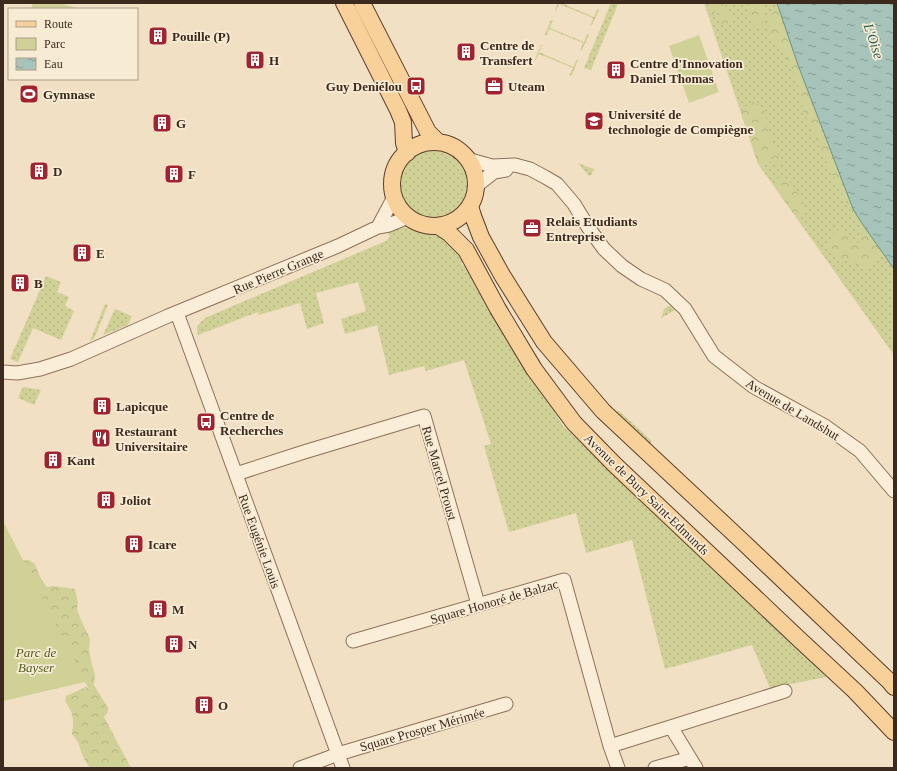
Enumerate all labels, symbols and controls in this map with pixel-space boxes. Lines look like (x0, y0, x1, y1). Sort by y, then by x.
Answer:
legend (8, 8, 138, 80)
text: Route (44, 17, 73, 31)
water label: L'Oise (860, 21, 886, 61)
building icon: Pouille (P) (147, 25, 169, 47)
place label: Pouille (P) (172, 29, 230, 44)
text: Parc (44, 37, 65, 51)
place label: Centre de Transfert (480, 38, 535, 68)
building icon: Centre de Transfert (455, 41, 477, 63)
building icon: H (244, 49, 266, 71)
place label: H (269, 53, 279, 68)
place label: Centre d'Innovation Daniel Thomas (630, 56, 744, 86)
text: Eau (44, 57, 63, 71)
building icon: Centre d'Innovation Daniel Thomas (605, 59, 627, 81)
bus stop icon: Guy Deniélou (405, 75, 427, 97)
office icon: Uteam (483, 75, 505, 97)
place label: Guy Deniélou (326, 79, 402, 94)
place label: Uteam (508, 79, 545, 94)
sports icon: Gymnase (18, 83, 40, 105)
place label: Gymnase (43, 87, 95, 102)
place label: Université de technologie de Compiègne (608, 107, 753, 137)
school or university icon: Université de technologie de Compiègne (583, 110, 605, 132)
building icon: G (151, 112, 173, 134)
place label: G (176, 116, 186, 131)
building icon: D (28, 160, 50, 182)
building icon: F (163, 163, 185, 185)
place label: D (53, 164, 62, 179)
place label: F (188, 167, 196, 182)
place label: Relais Etudiants Entreprise (546, 214, 637, 244)
office icon: Relais Etudiants Entreprise (521, 217, 543, 239)
building icon: E (71, 242, 93, 264)
place label: E (96, 246, 105, 261)
street label: Rue Pierre Grange (231, 246, 326, 297)
building icon: B (9, 272, 31, 294)
place label: B (34, 276, 43, 291)
street label: Avenue de Landshut (743, 376, 843, 444)
building icon: Lapicque (91, 395, 113, 417)
place label: Lapicque (116, 399, 168, 414)
place label: Centre de Recherches (220, 408, 283, 438)
bus stop icon: Centre de Recherches (195, 411, 217, 433)
place label: Restaurant Universitaire (115, 424, 188, 454)
street label: Rue Marcel Proust (419, 424, 460, 522)
restaurant icon: Restaurant Universitaire (90, 427, 112, 449)
street label: Avenue de Bury Saint-Edmunds (581, 431, 712, 558)
building icon: Kant (42, 449, 64, 471)
place label: Kant (67, 453, 96, 468)
building icon: Joliot (95, 489, 117, 511)
street label: Rue Eugénie Louis (235, 492, 284, 591)
place label: Joliot (120, 493, 152, 508)
building icon: Icare (123, 533, 145, 555)
place label: Icare (148, 537, 177, 552)
street label: Square Honoré de Balzac (428, 576, 560, 627)
building icon: M (147, 598, 169, 620)
place label: M (172, 602, 184, 617)
building icon: N (163, 633, 185, 655)
place label: N (188, 637, 198, 652)
park label: Parc de Bayser (15, 645, 56, 675)
building icon: O (193, 694, 215, 716)
place label: O (218, 698, 228, 713)
street label: Square Prosper Mérimée (358, 704, 487, 755)

